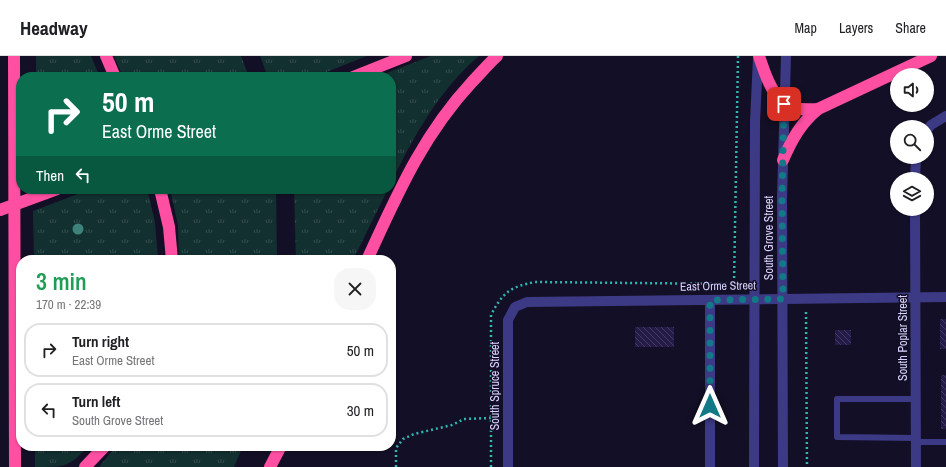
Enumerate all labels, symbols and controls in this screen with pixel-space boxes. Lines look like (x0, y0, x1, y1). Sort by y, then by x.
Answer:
text: Headway (20, 15, 88, 41)
text: Map (795, 19, 817, 37)
text: Layers (839, 19, 873, 37)
text: Share (895, 19, 926, 37)
map controls (890, 68, 934, 216)
button: sound (890, 68, 934, 112)
text: 50 m (102, 83, 154, 121)
pin (767, 87, 801, 121)
icon: right (36, 88, 88, 140)
icon: arrive (773, 93, 795, 115)
text: East Orme Street (102, 119, 216, 144)
button: search (890, 120, 934, 164)
icon: left (72, 164, 94, 186)
text: Then (36, 165, 64, 186)
button: layers (890, 172, 934, 216)
street label: South Grove Street (761, 196, 777, 280)
text: 3 min (36, 265, 87, 297)
button: close (334, 268, 376, 310)
street label: East Orme Street (680, 277, 756, 295)
street label: South Poplar Street (895, 295, 911, 381)
text: 170 m · 22:39 (36, 296, 101, 313)
text: Turn right (72, 331, 129, 352)
icon: right (38, 339, 60, 361)
text: 50 m (347, 340, 374, 361)
street label: South Spruce Street (487, 341, 503, 430)
text: East Orme Street (72, 352, 154, 369)
position arrow (689, 385, 731, 427)
text: Turn left (72, 391, 120, 412)
icon: left (38, 399, 60, 421)
text: 30 m (347, 400, 374, 421)
text: South Grove Street (72, 412, 163, 429)

